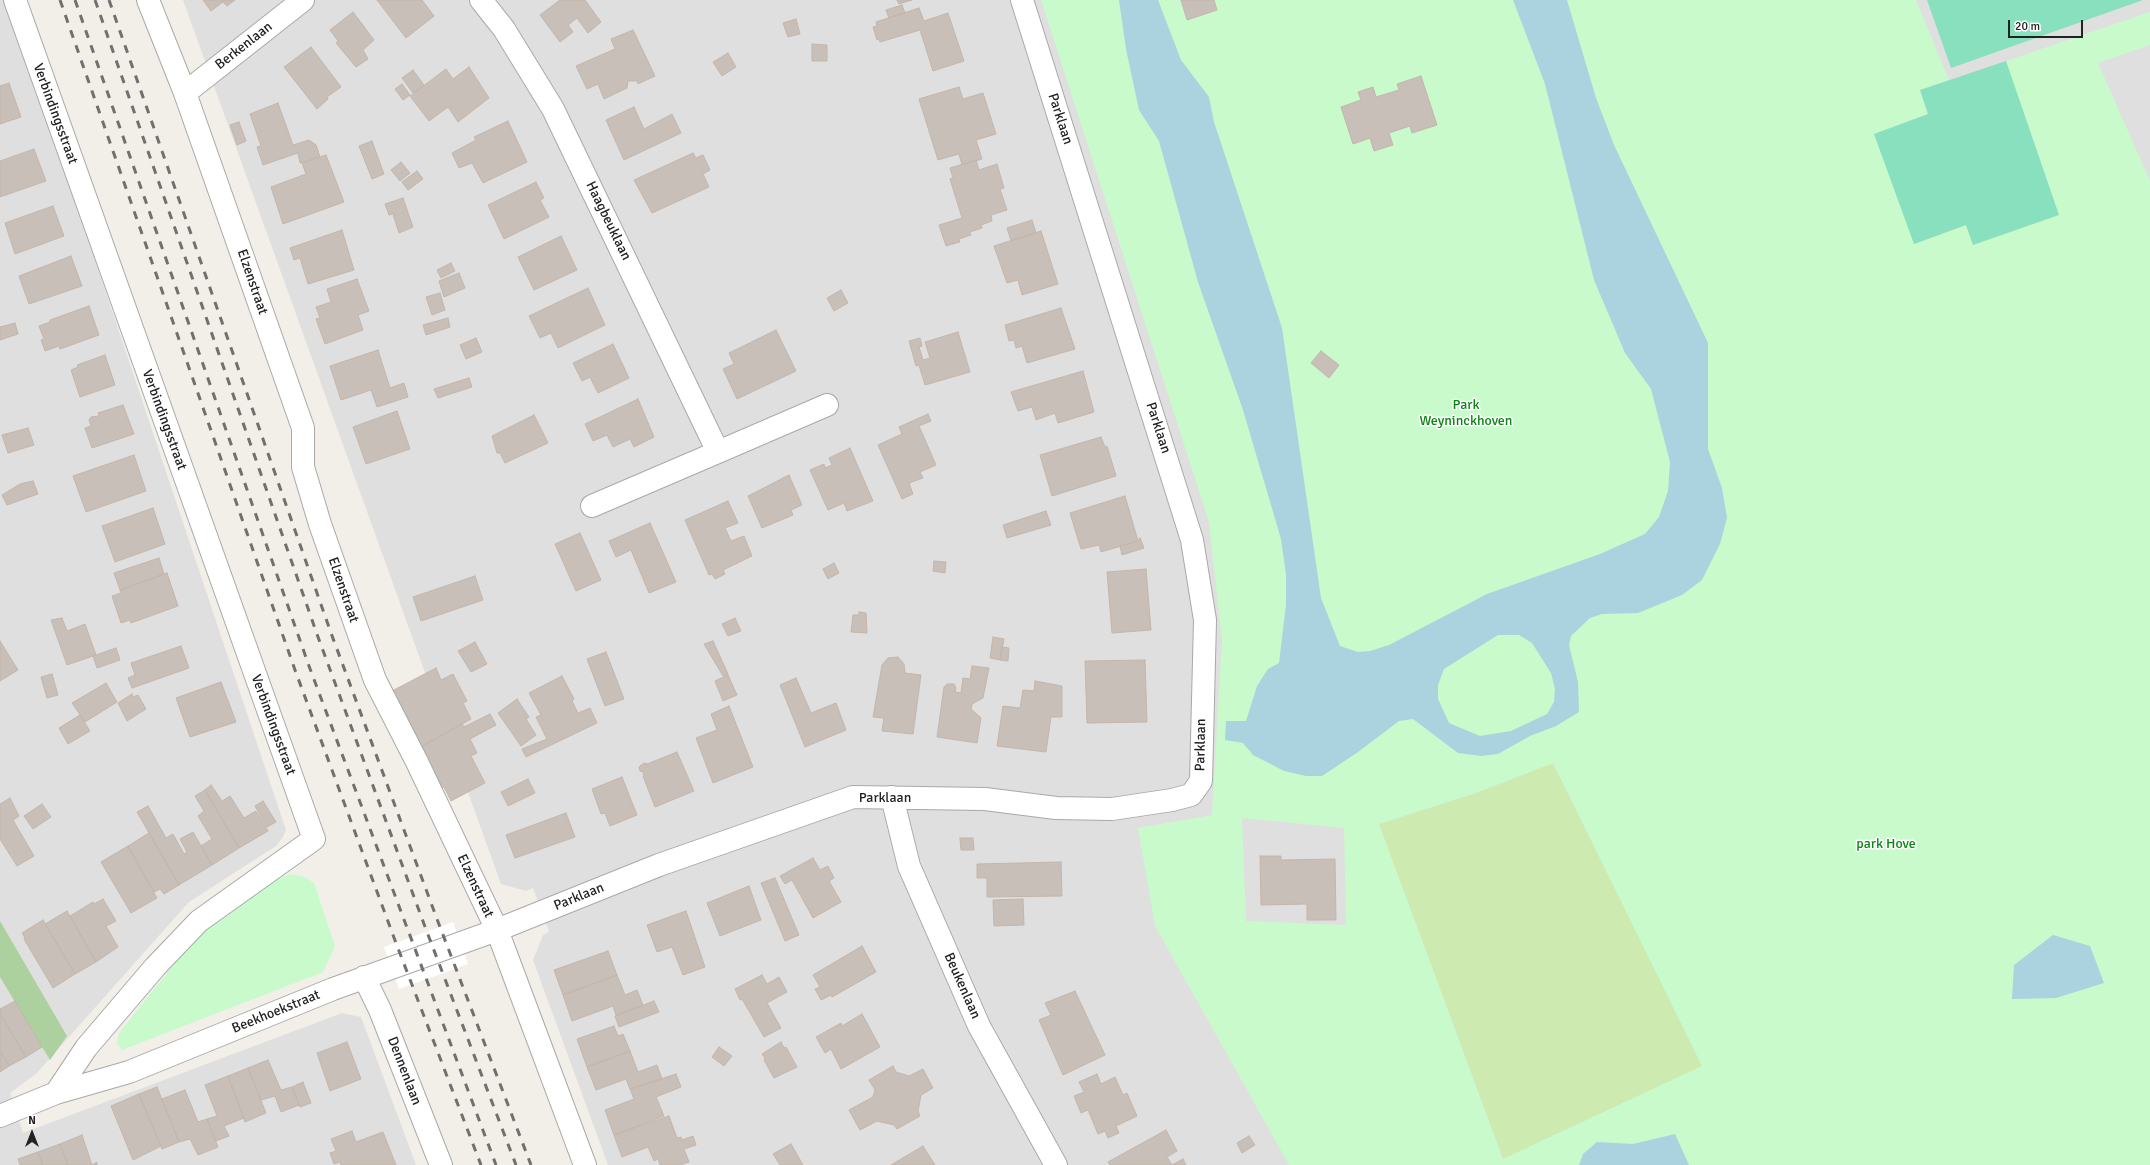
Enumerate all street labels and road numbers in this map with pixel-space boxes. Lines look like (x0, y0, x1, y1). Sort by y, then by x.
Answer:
street label: Berkenlaan (212, 18, 276, 74)
street label: Verbindingsstraat (29, 61, 81, 167)
street label: Parklaan (1044, 91, 1076, 147)
street label: Haagbeuklaan (582, 179, 634, 263)
street label: Elzenstraat (233, 247, 271, 317)
street label: Verbindingsstraat (138, 367, 190, 473)
street label: Parklaan (1142, 400, 1174, 456)
street label: Elzenstraat (324, 555, 362, 625)
street label: Verbindingsstraat (247, 672, 299, 778)
street label: Parklaan (1192, 719, 1210, 771)
street label: Parklaan (859, 790, 911, 806)
street label: Elzenstraat (453, 852, 497, 920)
street label: Parklaan (551, 879, 607, 915)
street label: Beukenlaan (940, 950, 984, 1022)
street label: Beekhoekstraat (230, 987, 322, 1037)
street label: Dennenlaan (383, 1034, 425, 1108)

